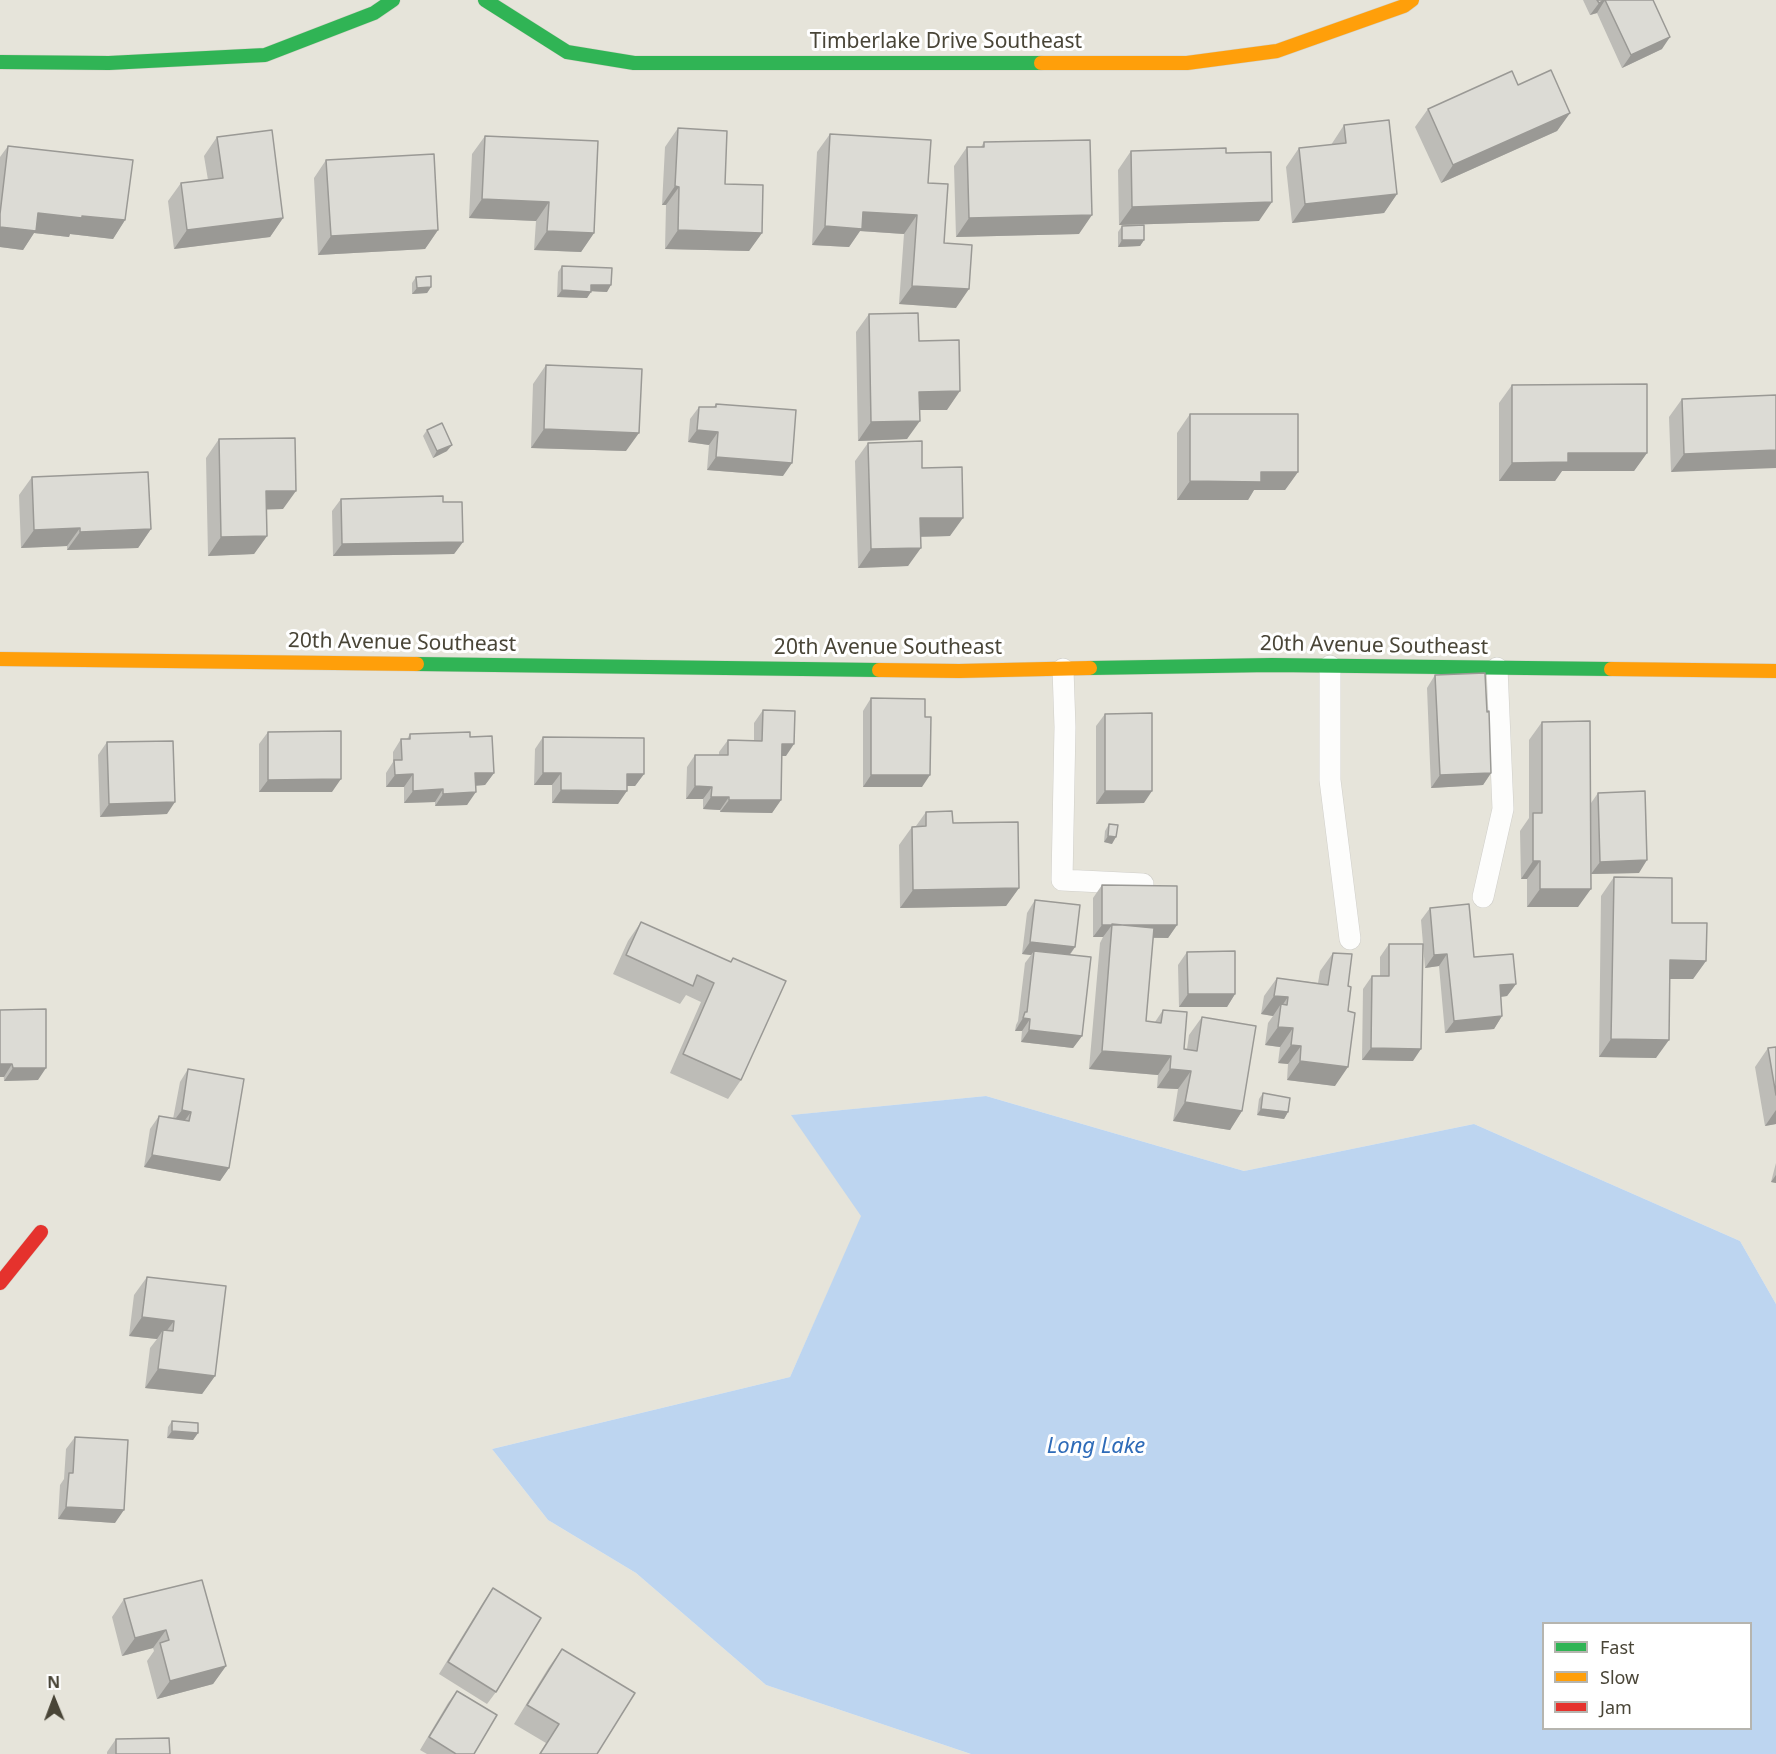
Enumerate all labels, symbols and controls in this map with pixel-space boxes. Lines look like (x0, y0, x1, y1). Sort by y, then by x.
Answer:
street label: Timberlake Drive Southeast (810, 29, 1082, 55)
street label: 20th Avenue Southeast (288, 628, 516, 658)
street label: 20th Avenue Southeast (1260, 631, 1488, 661)
street label: 20th Avenue Southeast (774, 635, 1002, 661)
water label: Long Lake (1047, 1434, 1145, 1460)
legend (1542, 1622, 1752, 1730)
text: Fast (1600, 1635, 1635, 1659)
text: Slow (1600, 1665, 1639, 1689)
north arrow (24, 1670, 84, 1730)
text: N (47, 1671, 60, 1693)
text: Jam (1600, 1695, 1632, 1719)

